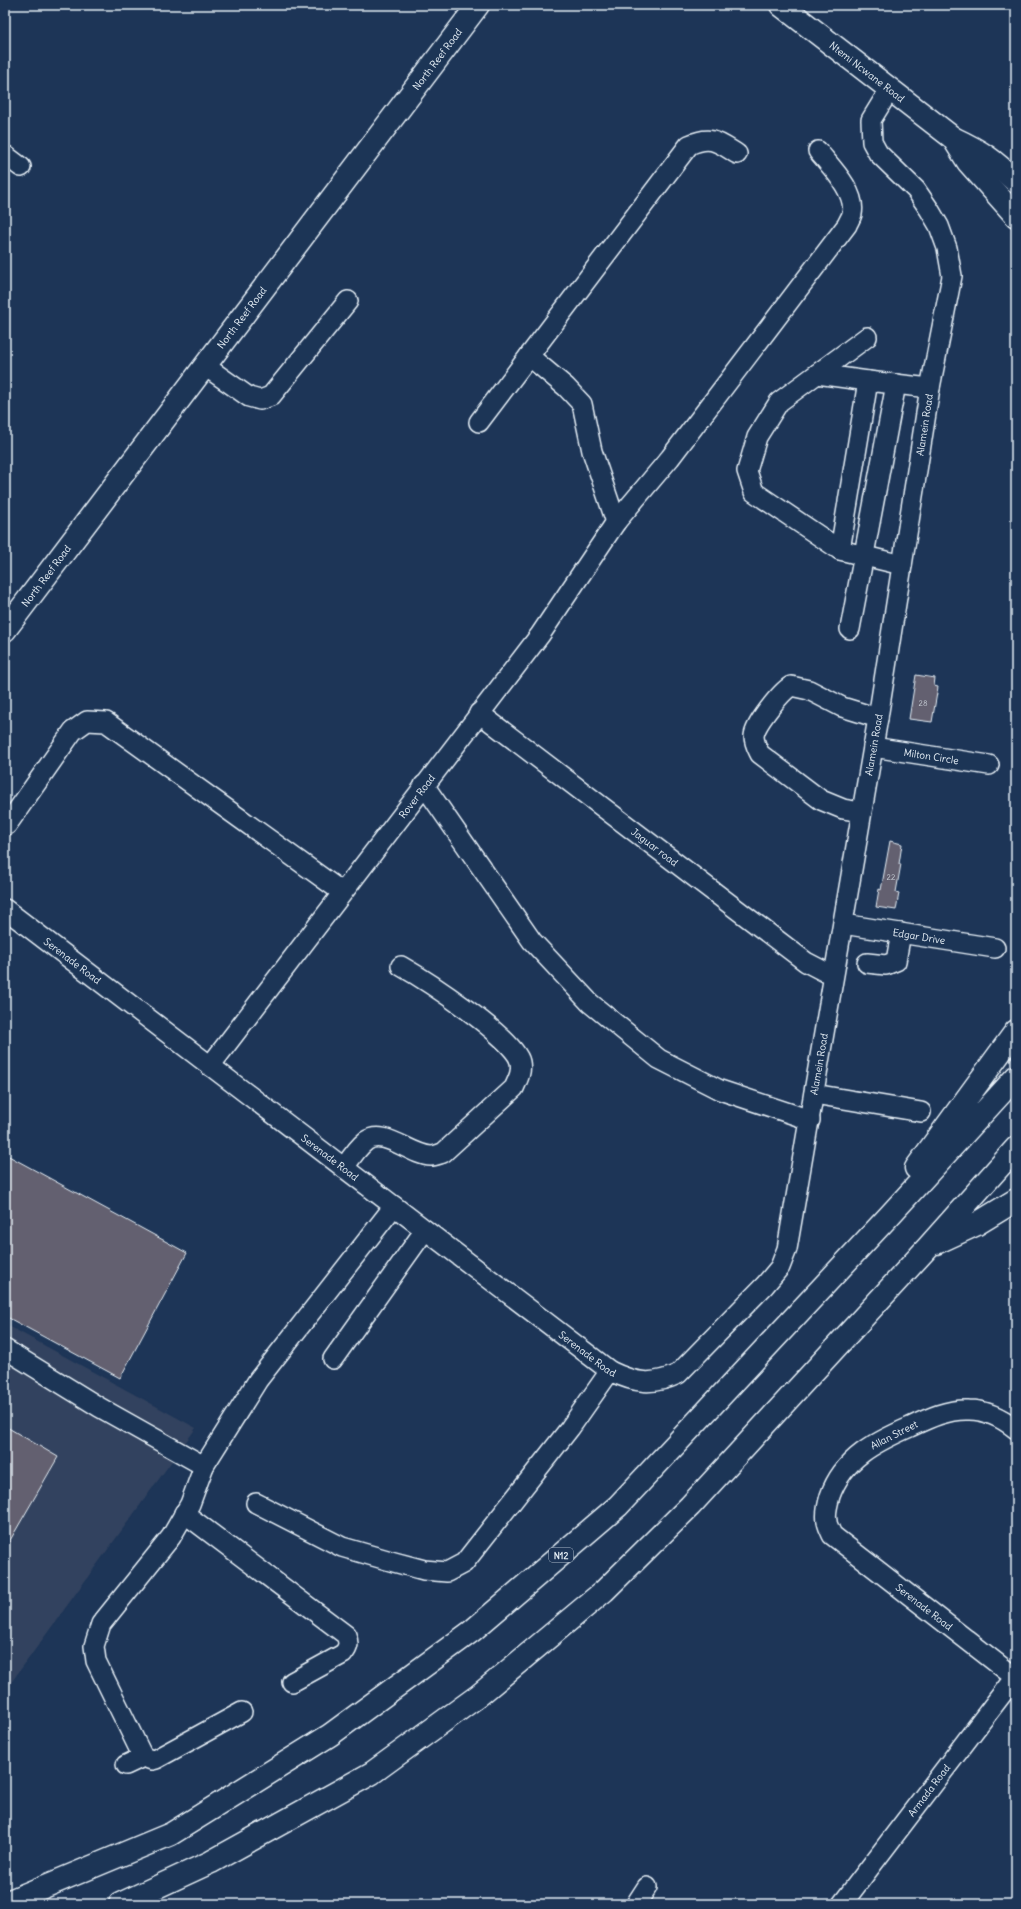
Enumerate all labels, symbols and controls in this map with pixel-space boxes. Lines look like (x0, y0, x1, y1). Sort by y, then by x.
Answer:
street label: North Reef Road (410, 25, 465, 93)
street label: Ntemi Ncwane Road (827, 39, 907, 105)
street label: North Reef Road (214, 284, 269, 351)
street label: Alamein Road (913, 393, 936, 457)
street label: North Reef Road (18, 542, 74, 609)
house number: 28 (919, 698, 928, 708)
street label: Alamein Road (862, 713, 885, 777)
street label: Milton Circle (903, 745, 960, 767)
street label: Rover Road (396, 771, 438, 821)
street label: Jaguar road (629, 825, 681, 869)
house number: 22 (887, 872, 896, 882)
street label: Edgar Drive (892, 925, 946, 947)
street label: Serenade Road (41, 935, 104, 987)
street label: Alamein Road (807, 1032, 830, 1096)
street label: Serenade Road (299, 1131, 361, 1183)
street label: Serenade Road (556, 1328, 618, 1380)
street label: Allan Street (868, 1417, 920, 1452)
road number: N12 (549, 1548, 573, 1562)
street label: Serenade Road (893, 1580, 955, 1633)
street label: Armada Road (905, 1761, 953, 1819)

